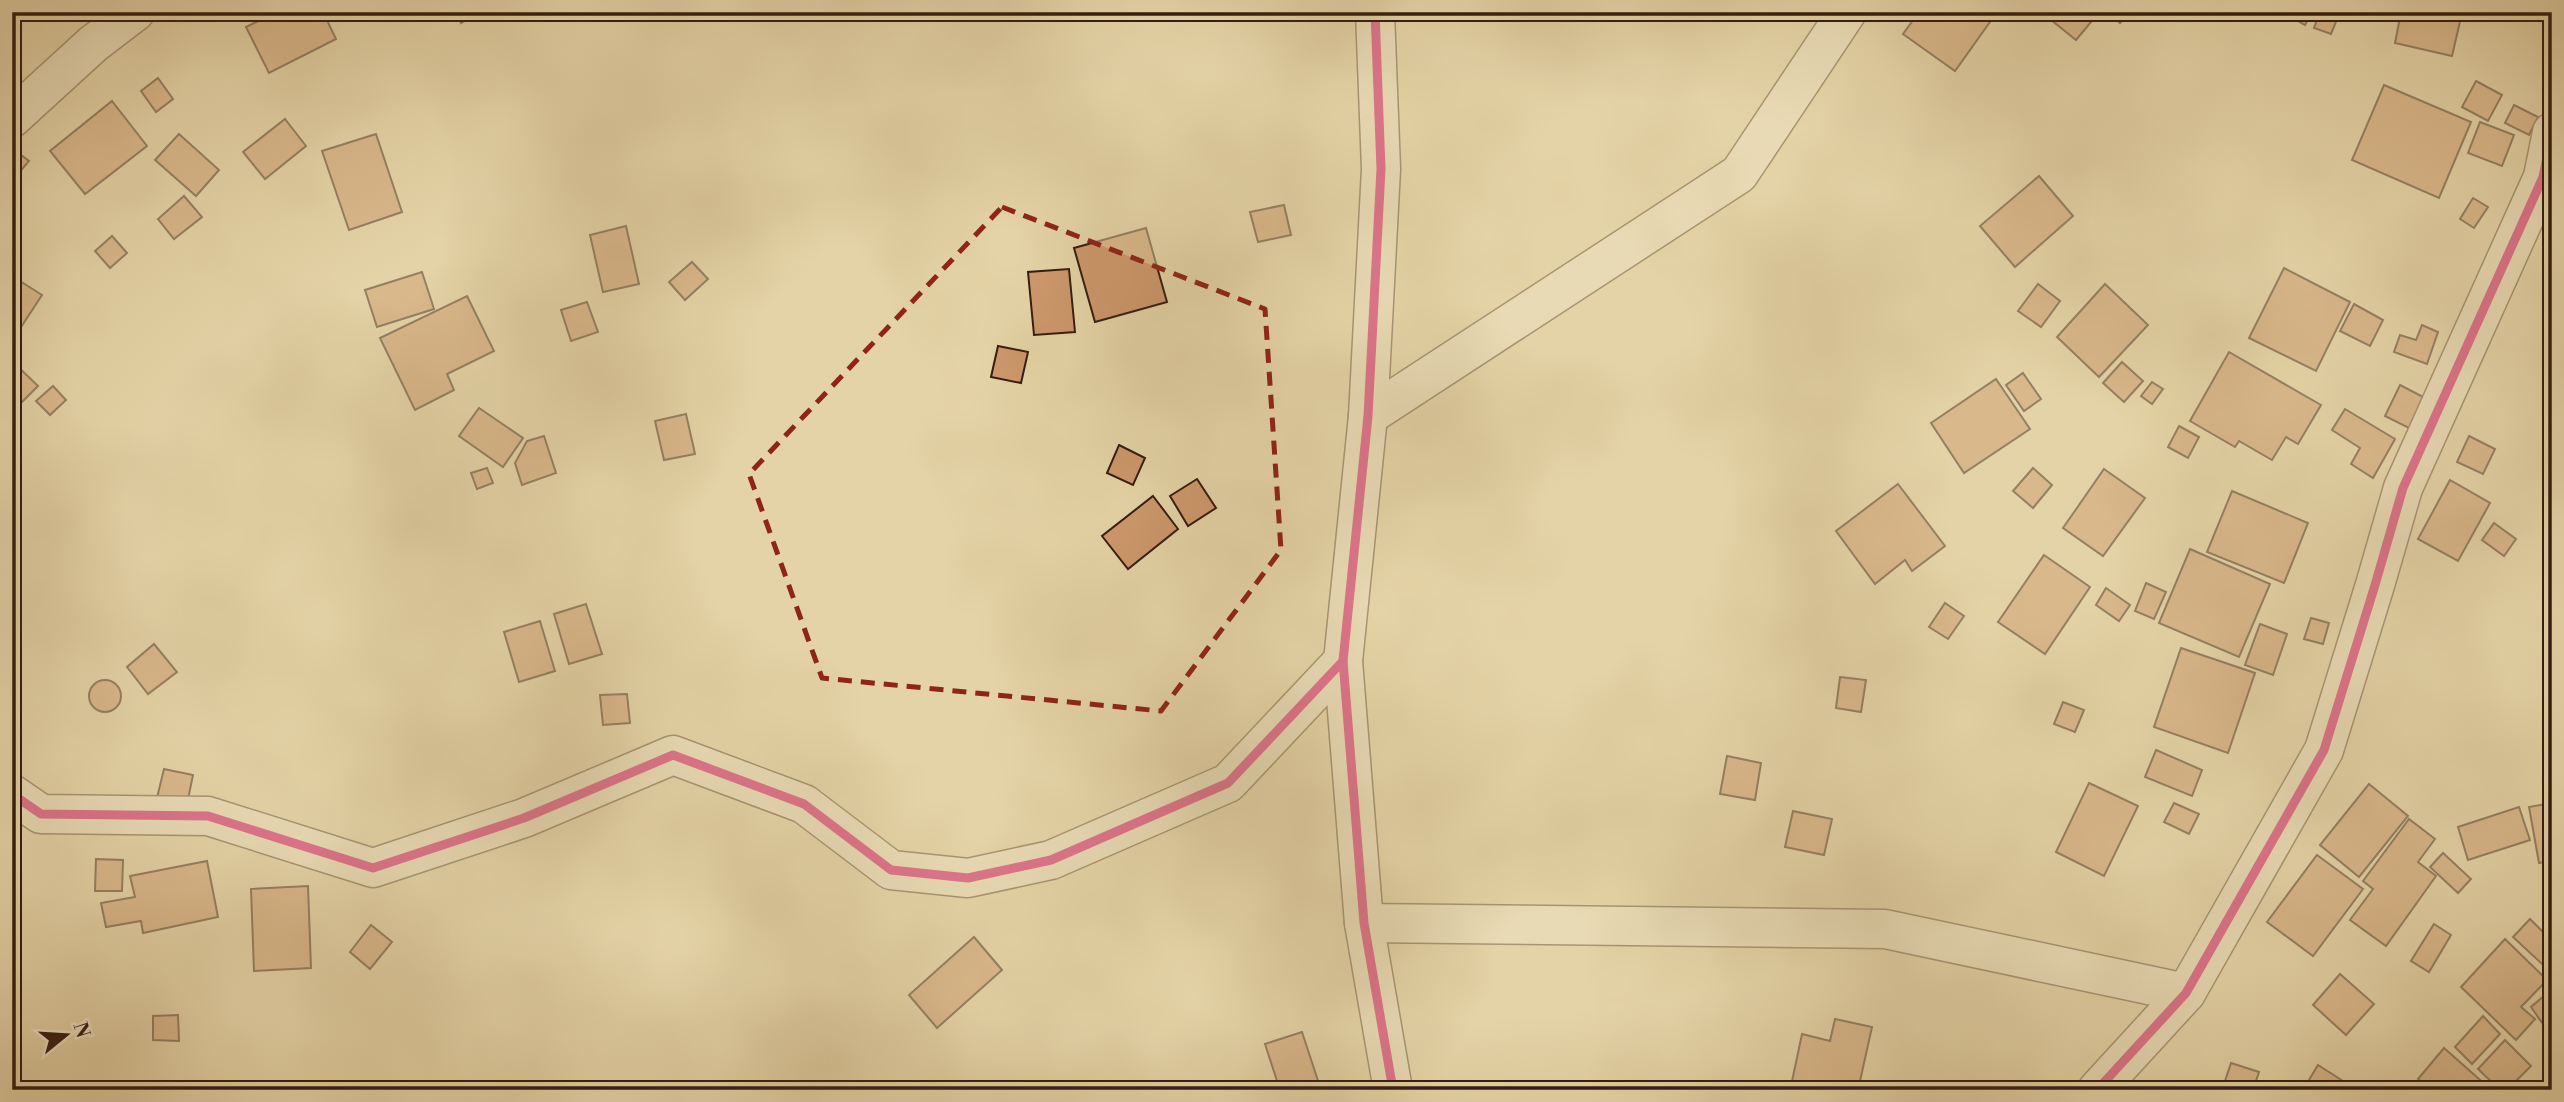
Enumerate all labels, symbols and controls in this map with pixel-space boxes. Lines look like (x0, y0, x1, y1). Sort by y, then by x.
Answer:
north arrow (32, 1000, 102, 1070)
text: N (67, 1019, 95, 1041)

